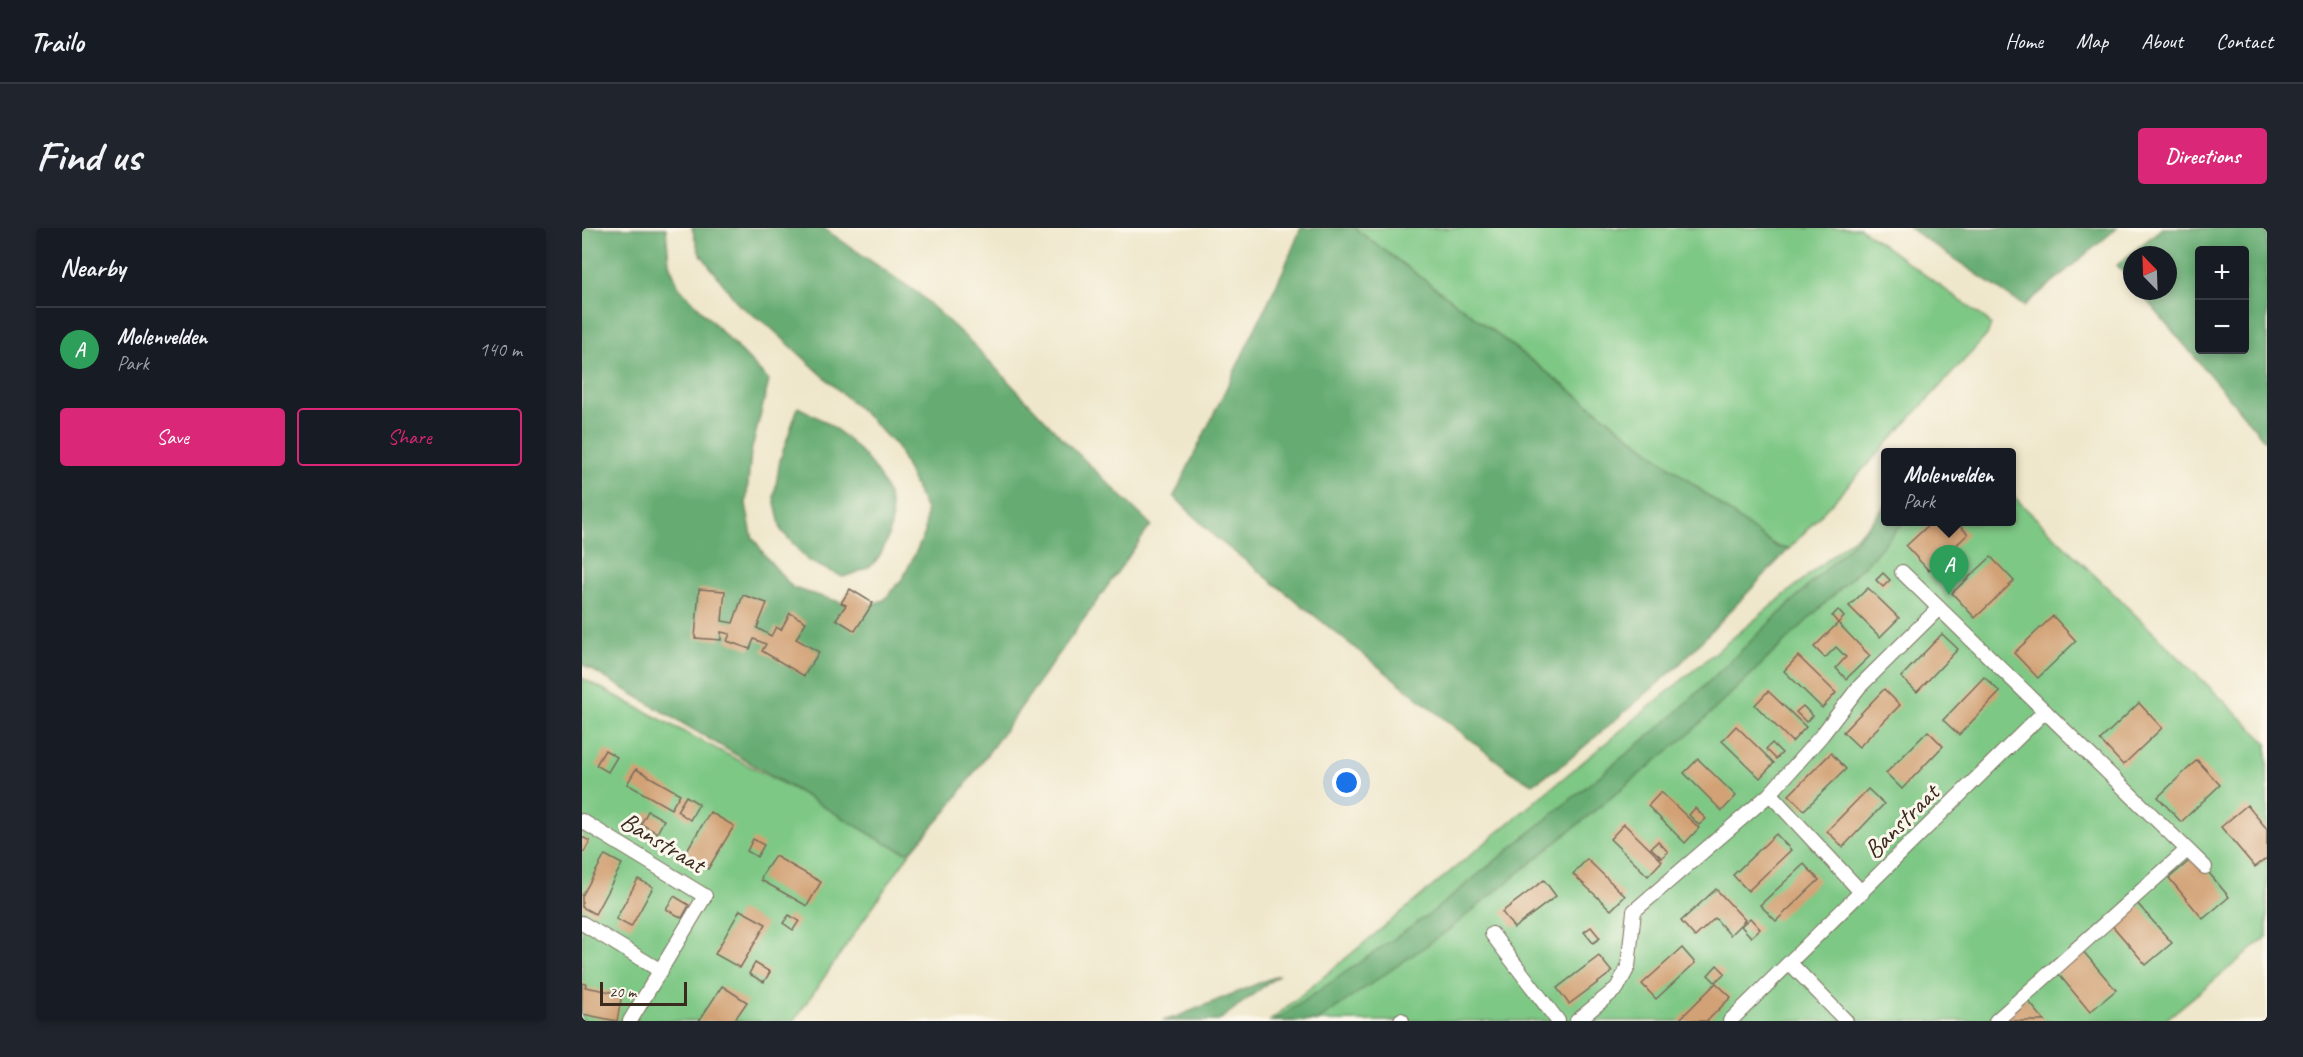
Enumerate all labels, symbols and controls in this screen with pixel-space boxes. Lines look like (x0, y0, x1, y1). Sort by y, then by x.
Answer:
text: Trailo (30, 24, 84, 59)
text: Home (2005, 28, 2043, 54)
text: Map (2076, 28, 2108, 54)
text: About (2141, 28, 2183, 54)
text: Contact (2216, 28, 2273, 54)
button: Directions (2138, 128, 2267, 184)
text: Find us (36, 130, 141, 183)
north arrow (2123, 246, 2177, 300)
map controls (2195, 246, 2249, 354)
button: + (2195, 246, 2249, 300)
text: Nearby (60, 251, 125, 284)
button: − (2195, 300, 2249, 354)
text: Molenvelden (117, 323, 207, 351)
text: A (74, 337, 85, 362)
text: 140 m (479, 337, 522, 362)
text: Park (117, 351, 149, 376)
button: Save (60, 408, 285, 466)
button: Share (297, 408, 522, 466)
popup (1881, 448, 2016, 526)
text: Molenvelden (1903, 461, 1994, 489)
text: Park (1903, 489, 1935, 514)
pin: A (1930, 546, 1968, 595)
your location (1332, 768, 1361, 797)
street label: Banstraat (1857, 775, 1948, 866)
street label: Banstraat (614, 804, 713, 882)
scale bar (600, 979, 687, 1006)
text: 20 m (609, 982, 636, 1002)

